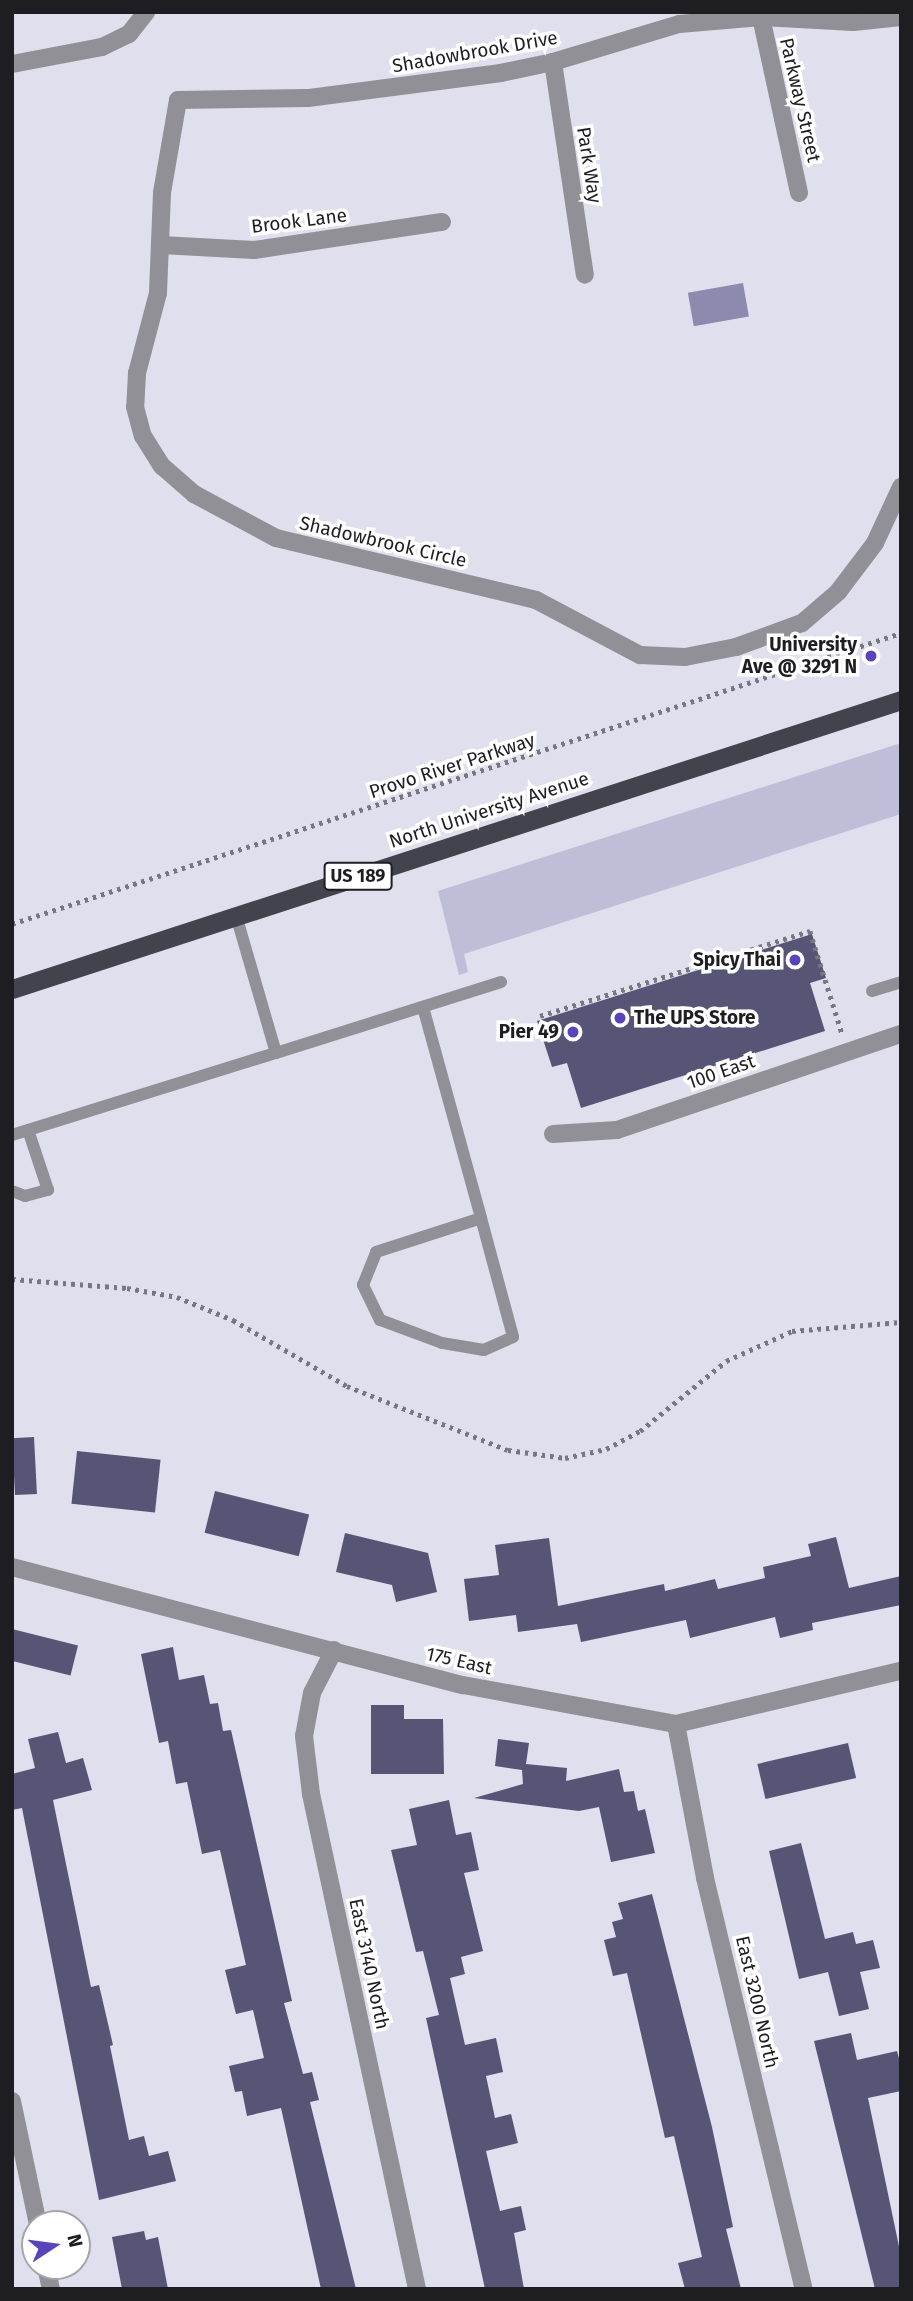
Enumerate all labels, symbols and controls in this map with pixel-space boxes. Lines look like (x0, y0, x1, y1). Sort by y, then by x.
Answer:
street label: Shadowbrook Drive (391, 26, 559, 78)
street label: Parkway Street (775, 36, 825, 164)
street label: Park Way (572, 125, 606, 205)
street label: Brook Lane (250, 204, 348, 238)
street label: Shadowbrook Circle (297, 512, 469, 572)
place label: University Ave @ 3291 N (742, 634, 857, 678)
marker: University Ave @ 3291 N (863, 648, 879, 664)
street label: Provo River Parkway (366, 728, 538, 804)
street label: North University Avenue (386, 767, 592, 853)
road number: US 189 (323, 862, 393, 890)
place label: Spicy Thai (693, 949, 781, 971)
marker: Spicy Thai (787, 952, 803, 968)
place label: The UPS Store (634, 1007, 756, 1029)
marker: The UPS Store (612, 1010, 628, 1026)
place label: Pier 49 (499, 1021, 559, 1043)
marker: Pier 49 (565, 1024, 581, 1040)
street label: 100 East (684, 1050, 758, 1094)
street label: 175 East (424, 1642, 494, 1680)
street label: East 3140 North (344, 1896, 394, 2032)
street label: East 3200 North (731, 1934, 783, 2070)
north arrow (21, 2210, 91, 2280)
text: N (62, 2232, 88, 2249)

